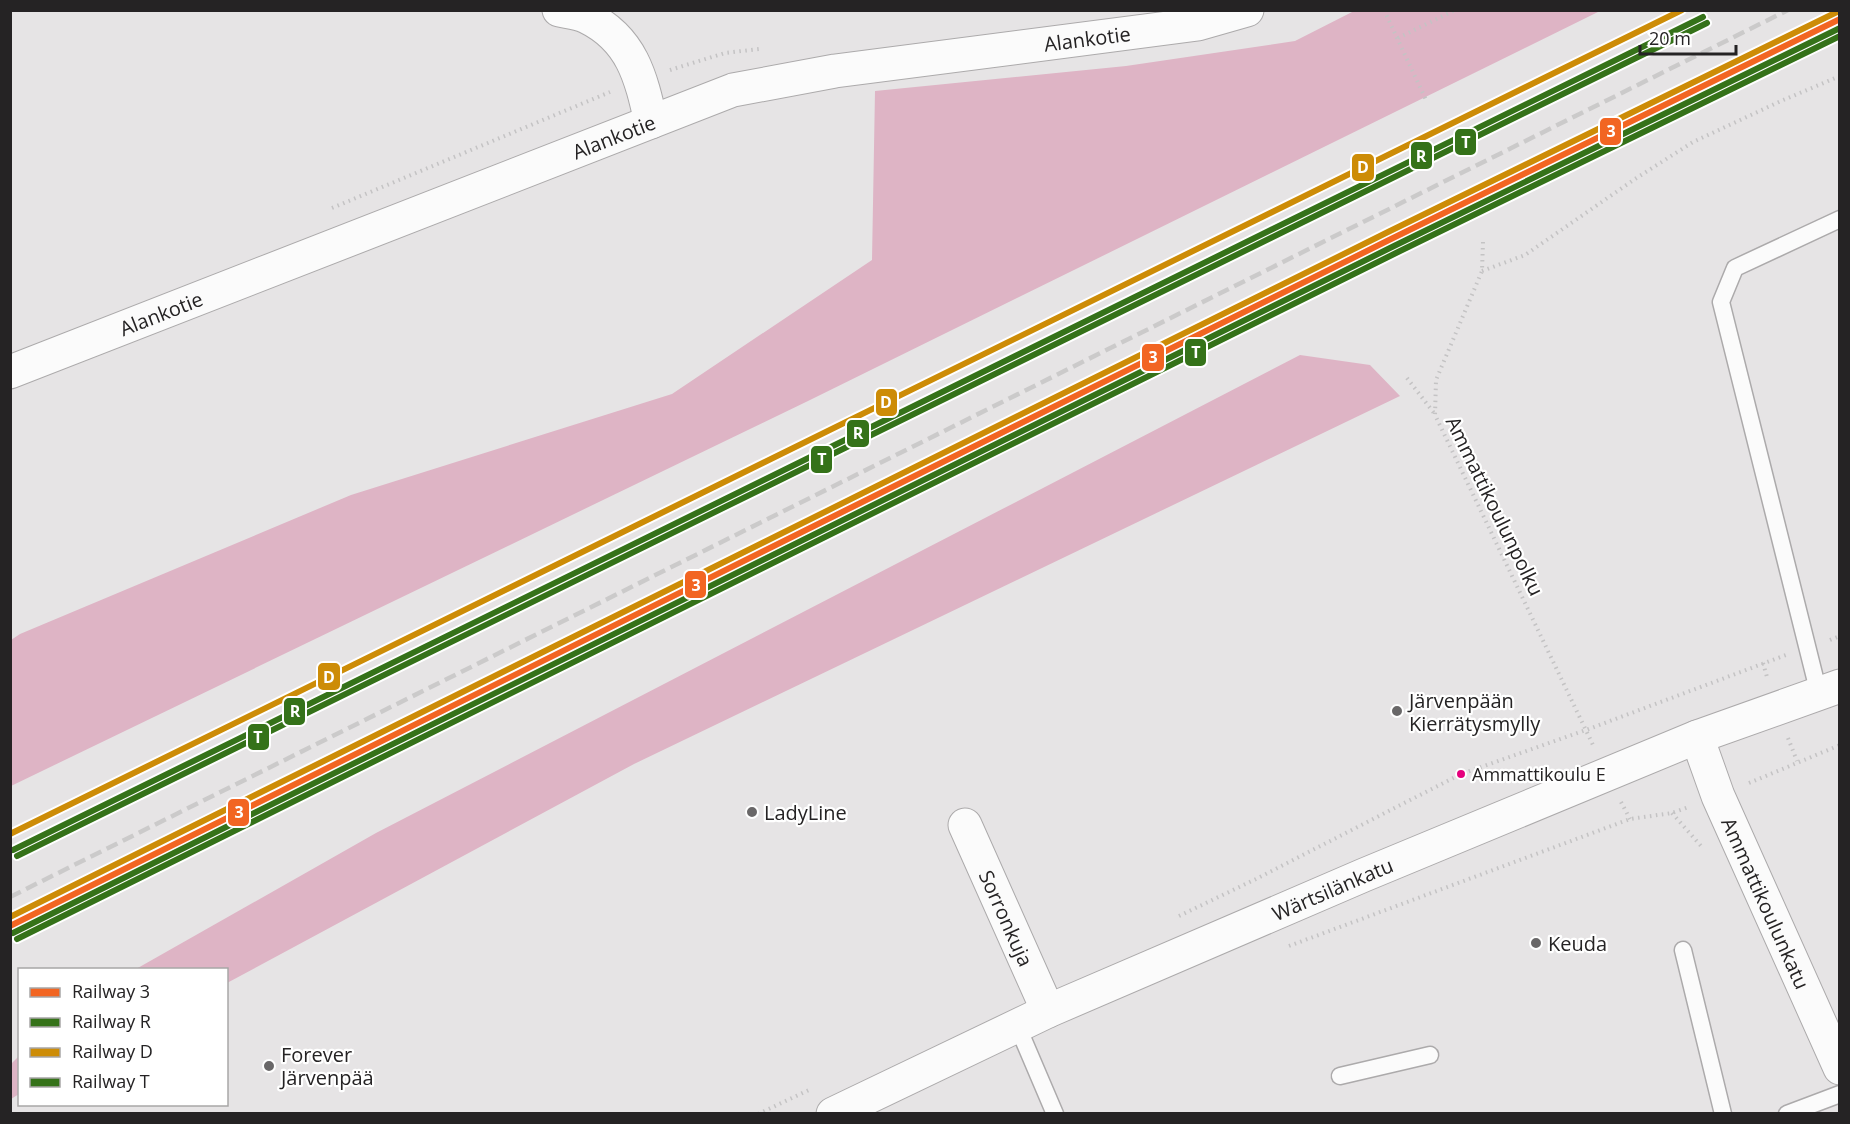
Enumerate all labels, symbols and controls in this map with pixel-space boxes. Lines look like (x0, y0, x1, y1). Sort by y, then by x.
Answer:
scale bar (1640, 18, 1736, 56)
street label: Alankotie (1042, 19, 1132, 57)
text: 20 m (1649, 26, 1691, 50)
street label: Alankotie (568, 108, 659, 165)
line badge: 3 (1599, 117, 1622, 146)
text: 3 (1606, 120, 1616, 142)
line badge: T (1454, 128, 1477, 156)
text: T (1461, 131, 1471, 153)
line badge: R (1410, 141, 1433, 170)
text: R (1416, 145, 1427, 167)
line badge: D (1351, 153, 1375, 182)
text: D (1357, 156, 1369, 178)
street label: Alankotie (115, 285, 206, 342)
line badge: T (1184, 338, 1207, 367)
text: T (1191, 341, 1201, 363)
line badge: 3 (1141, 343, 1165, 372)
text: 3 (1148, 346, 1158, 368)
line badge: D (875, 388, 898, 417)
text: D (880, 391, 892, 413)
street label: Ammattikoulunpolku (1440, 412, 1550, 600)
line badge: R (846, 419, 870, 448)
text: R (853, 422, 864, 444)
line badge: T (810, 445, 833, 474)
text: T (817, 448, 827, 470)
line badge: 3 (684, 570, 707, 599)
text: 3 (691, 574, 701, 596)
line badge: D (317, 662, 341, 691)
text: D (323, 666, 335, 688)
place label: Järvenpään Kierrätysmylly (1407, 687, 1541, 737)
line badge: R (283, 697, 306, 726)
text: R (290, 700, 301, 722)
marker: Järvenpään Kierrätysmylly (1390, 704, 1404, 718)
line badge: T (247, 723, 270, 751)
text: T (253, 726, 263, 748)
place label: Ammattikoulu E (1472, 762, 1606, 786)
marker: Ammattikoulu E (1455, 768, 1467, 780)
line badge: 3 (227, 798, 250, 827)
place label: LadyLine (764, 799, 847, 826)
text: 3 (234, 801, 244, 823)
marker: LadyLine (745, 805, 759, 819)
street label: Ammattikoulunkatu (1716, 813, 1816, 993)
street label: Wärtsilänkatu (1268, 851, 1397, 927)
street label: Sorronkuja (973, 866, 1040, 971)
place label: Keuda (1548, 930, 1607, 957)
marker: Keuda (1529, 936, 1543, 950)
legend (18, 968, 228, 1106)
text: Railway 3 (72, 979, 150, 1003)
text: Railway R (72, 1009, 151, 1033)
text: Railway D (72, 1039, 153, 1063)
place label: Forever Järvenpää (279, 1041, 374, 1091)
marker: Forever Järvenpää (262, 1059, 276, 1073)
text: Railway T (72, 1069, 150, 1093)

